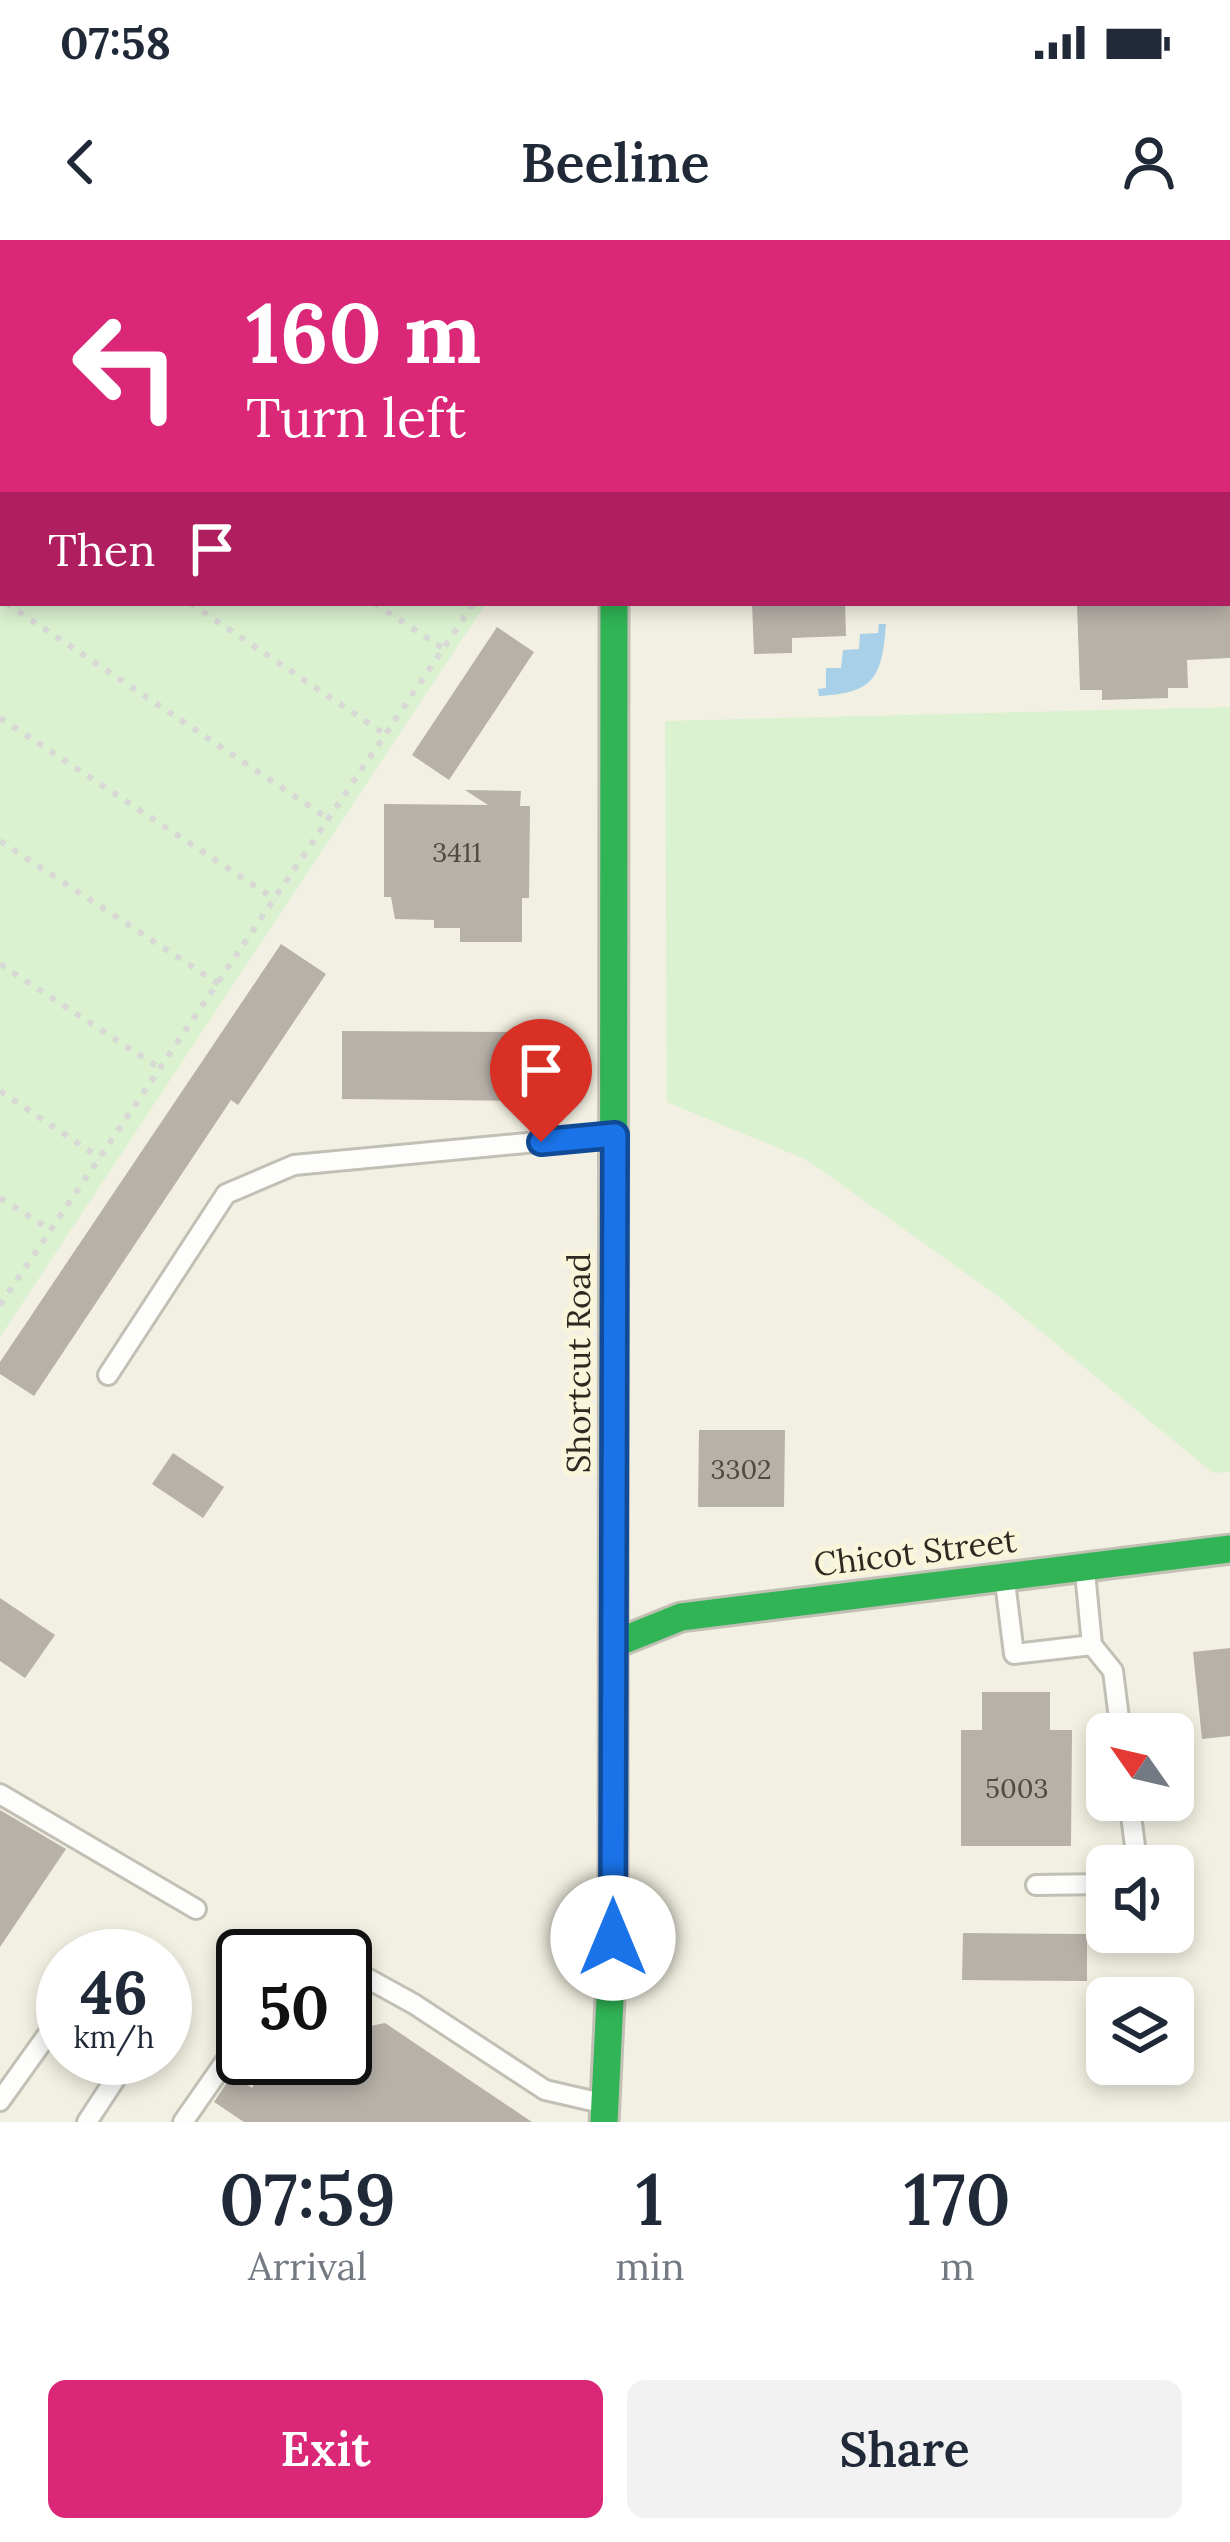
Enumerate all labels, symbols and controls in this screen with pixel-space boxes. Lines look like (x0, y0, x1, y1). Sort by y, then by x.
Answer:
text: 07:58 (60, 14, 171, 71)
text: Beeline (520, 128, 710, 197)
icon: back (48, 129, 114, 195)
icon: person (1116, 129, 1182, 195)
text: 160 m (246, 278, 481, 386)
icon: left (48, 288, 204, 444)
text: Turn left (246, 383, 466, 452)
icon: arrive (179, 516, 245, 582)
text: Then (48, 521, 155, 578)
house number: 3411 (432, 835, 482, 869)
pin (490, 1019, 592, 1142)
icon: arrive (508, 1037, 574, 1103)
street label: Shortcut Road (557, 1253, 599, 1473)
house number: 3302 (710, 1452, 772, 1486)
street label: Chicot Street (811, 1519, 1019, 1585)
north arrow (1086, 1713, 1194, 1821)
map controls (1086, 1713, 1194, 2085)
house number: 5003 (985, 1771, 1049, 1805)
button: sound (1086, 1845, 1194, 1953)
position arrow (550, 1875, 676, 2001)
speed limit sign: 50 (216, 1929, 372, 2085)
text: 46 (80, 1954, 148, 2030)
button: layers (1086, 1977, 1194, 2085)
text: km/h (73, 2018, 155, 2056)
text: 07:59 (219, 2153, 396, 2245)
text: 1 (636, 2153, 664, 2245)
text: 170 (904, 2153, 1011, 2245)
text: Arrival (248, 2241, 367, 2291)
text: min (615, 2241, 685, 2291)
text: m (940, 2241, 975, 2291)
button: Exit (48, 2380, 603, 2518)
button: Share (627, 2380, 1182, 2518)

